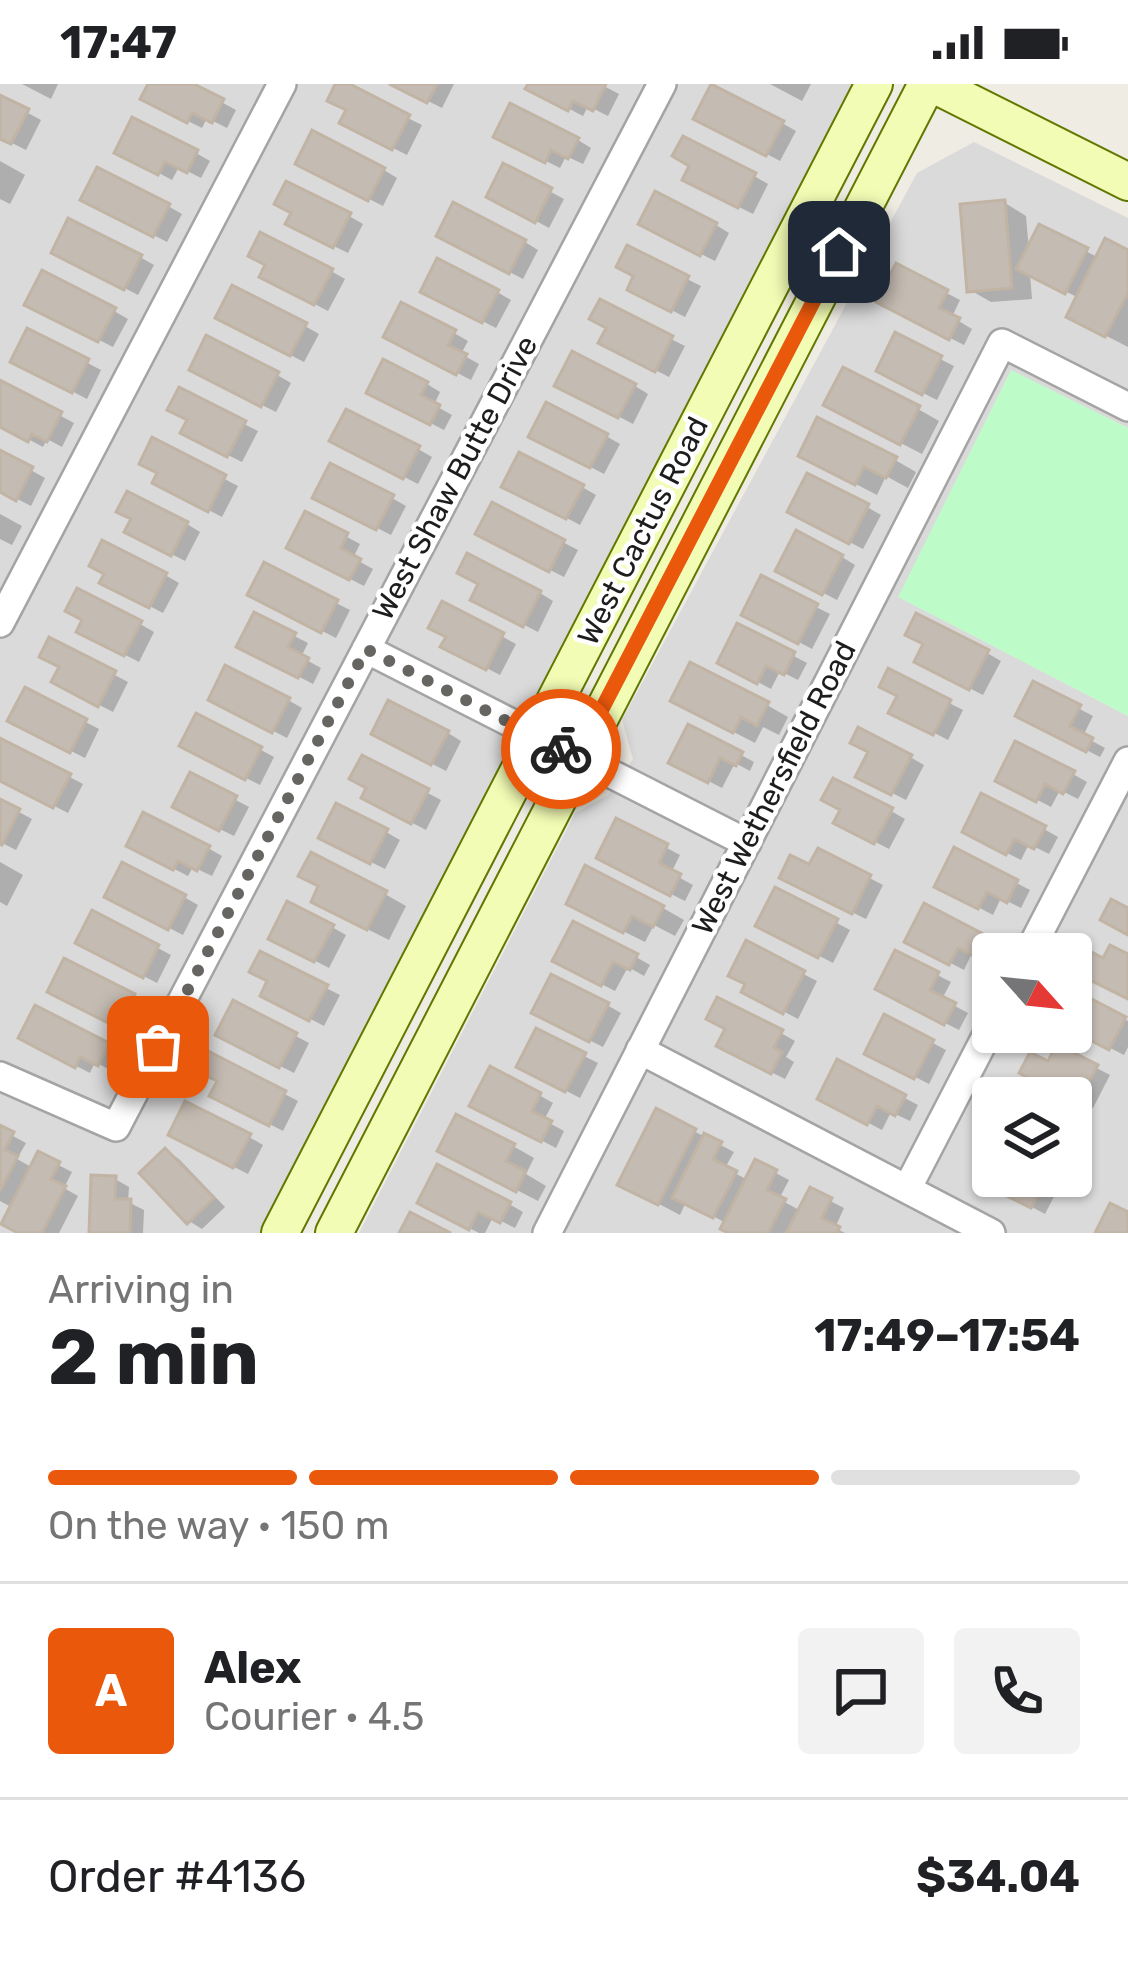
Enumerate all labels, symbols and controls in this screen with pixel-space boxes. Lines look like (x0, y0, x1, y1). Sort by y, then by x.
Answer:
text: 17:47 (60, 16, 177, 69)
pin (788, 201, 890, 303)
icon: home (806, 219, 872, 285)
street label: West Shaw Butte Drive (365, 330, 545, 626)
street label: West Cactus Road (570, 411, 716, 651)
street label: West Wethersfield Road (684, 635, 864, 941)
courier (501, 689, 621, 809)
icon: bike (528, 716, 594, 782)
north arrow (972, 933, 1092, 1053)
map controls (972, 933, 1092, 1197)
pin (107, 996, 209, 1098)
icon: bag (125, 1014, 191, 1080)
button: layers (972, 1077, 1092, 1197)
text: Arriving in (48, 1267, 234, 1313)
text: 17:49–17:54 (814, 1309, 1080, 1362)
text: 2 min (48, 1311, 259, 1404)
text: On the way · 150 m (48, 1503, 389, 1549)
button: chat (798, 1628, 924, 1754)
button: phone (954, 1628, 1080, 1754)
text: Alex (204, 1641, 302, 1694)
text: A (95, 1664, 127, 1717)
text: Courier · 4.5 (204, 1694, 424, 1740)
text: Order #4136 (48, 1850, 306, 1903)
text: $34.04 (916, 1850, 1080, 1903)

